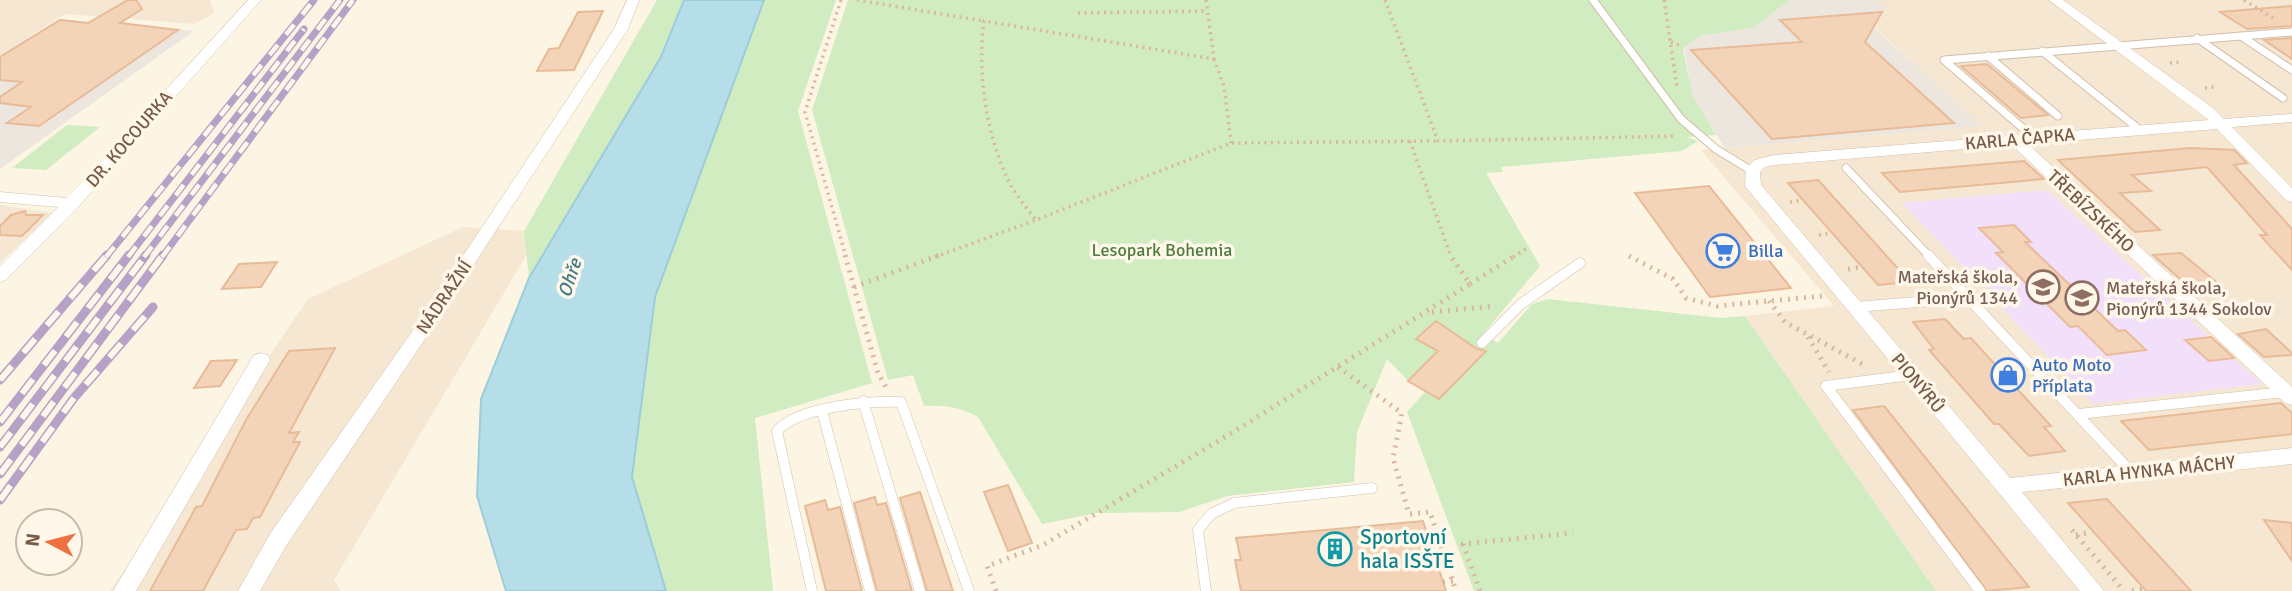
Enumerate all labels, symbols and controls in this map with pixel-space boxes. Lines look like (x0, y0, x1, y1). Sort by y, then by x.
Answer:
street label: DR. KOCOURKA (81, 86, 177, 192)
street label: KARLA ČAPKA (1964, 123, 2076, 155)
street label: TŘEBÍZSKÉHO (2043, 165, 2139, 257)
supermarket icon: Billa (1704, 232, 1742, 270)
park label: Lesopark Bohemia (1092, 239, 1232, 261)
place label: Billa (1748, 240, 1783, 262)
water label: Ohře (553, 254, 588, 300)
street label: NÁDRAŽNÍ (411, 255, 477, 338)
place label: Mateřská škola, Pionýrů 1344 (1898, 266, 2018, 309)
school or university icon: Mateřská škola, Pionýrů 1344 (2024, 268, 2062, 306)
place label: Mateřská škola, Pionýrů 1344 Sokolov (2106, 277, 2272, 320)
school or university icon: Mateřská škola, Pionýrů 1344 Sokolov (2063, 279, 2101, 317)
street label: PIONÝRŮ (1887, 349, 1949, 417)
place label: Auto Moto Příplata (2032, 354, 2111, 397)
shop icon: Auto Moto Příplata (1989, 356, 2027, 394)
street label: KARLA HYNKA MÁCHY (2062, 451, 2236, 491)
north arrow (14, 507, 84, 577)
place label: Sportovní hala ISŠTE (1360, 524, 1455, 574)
building icon: Sportovní hala ISŠTE (1316, 530, 1354, 568)
text: N (20, 532, 46, 548)

